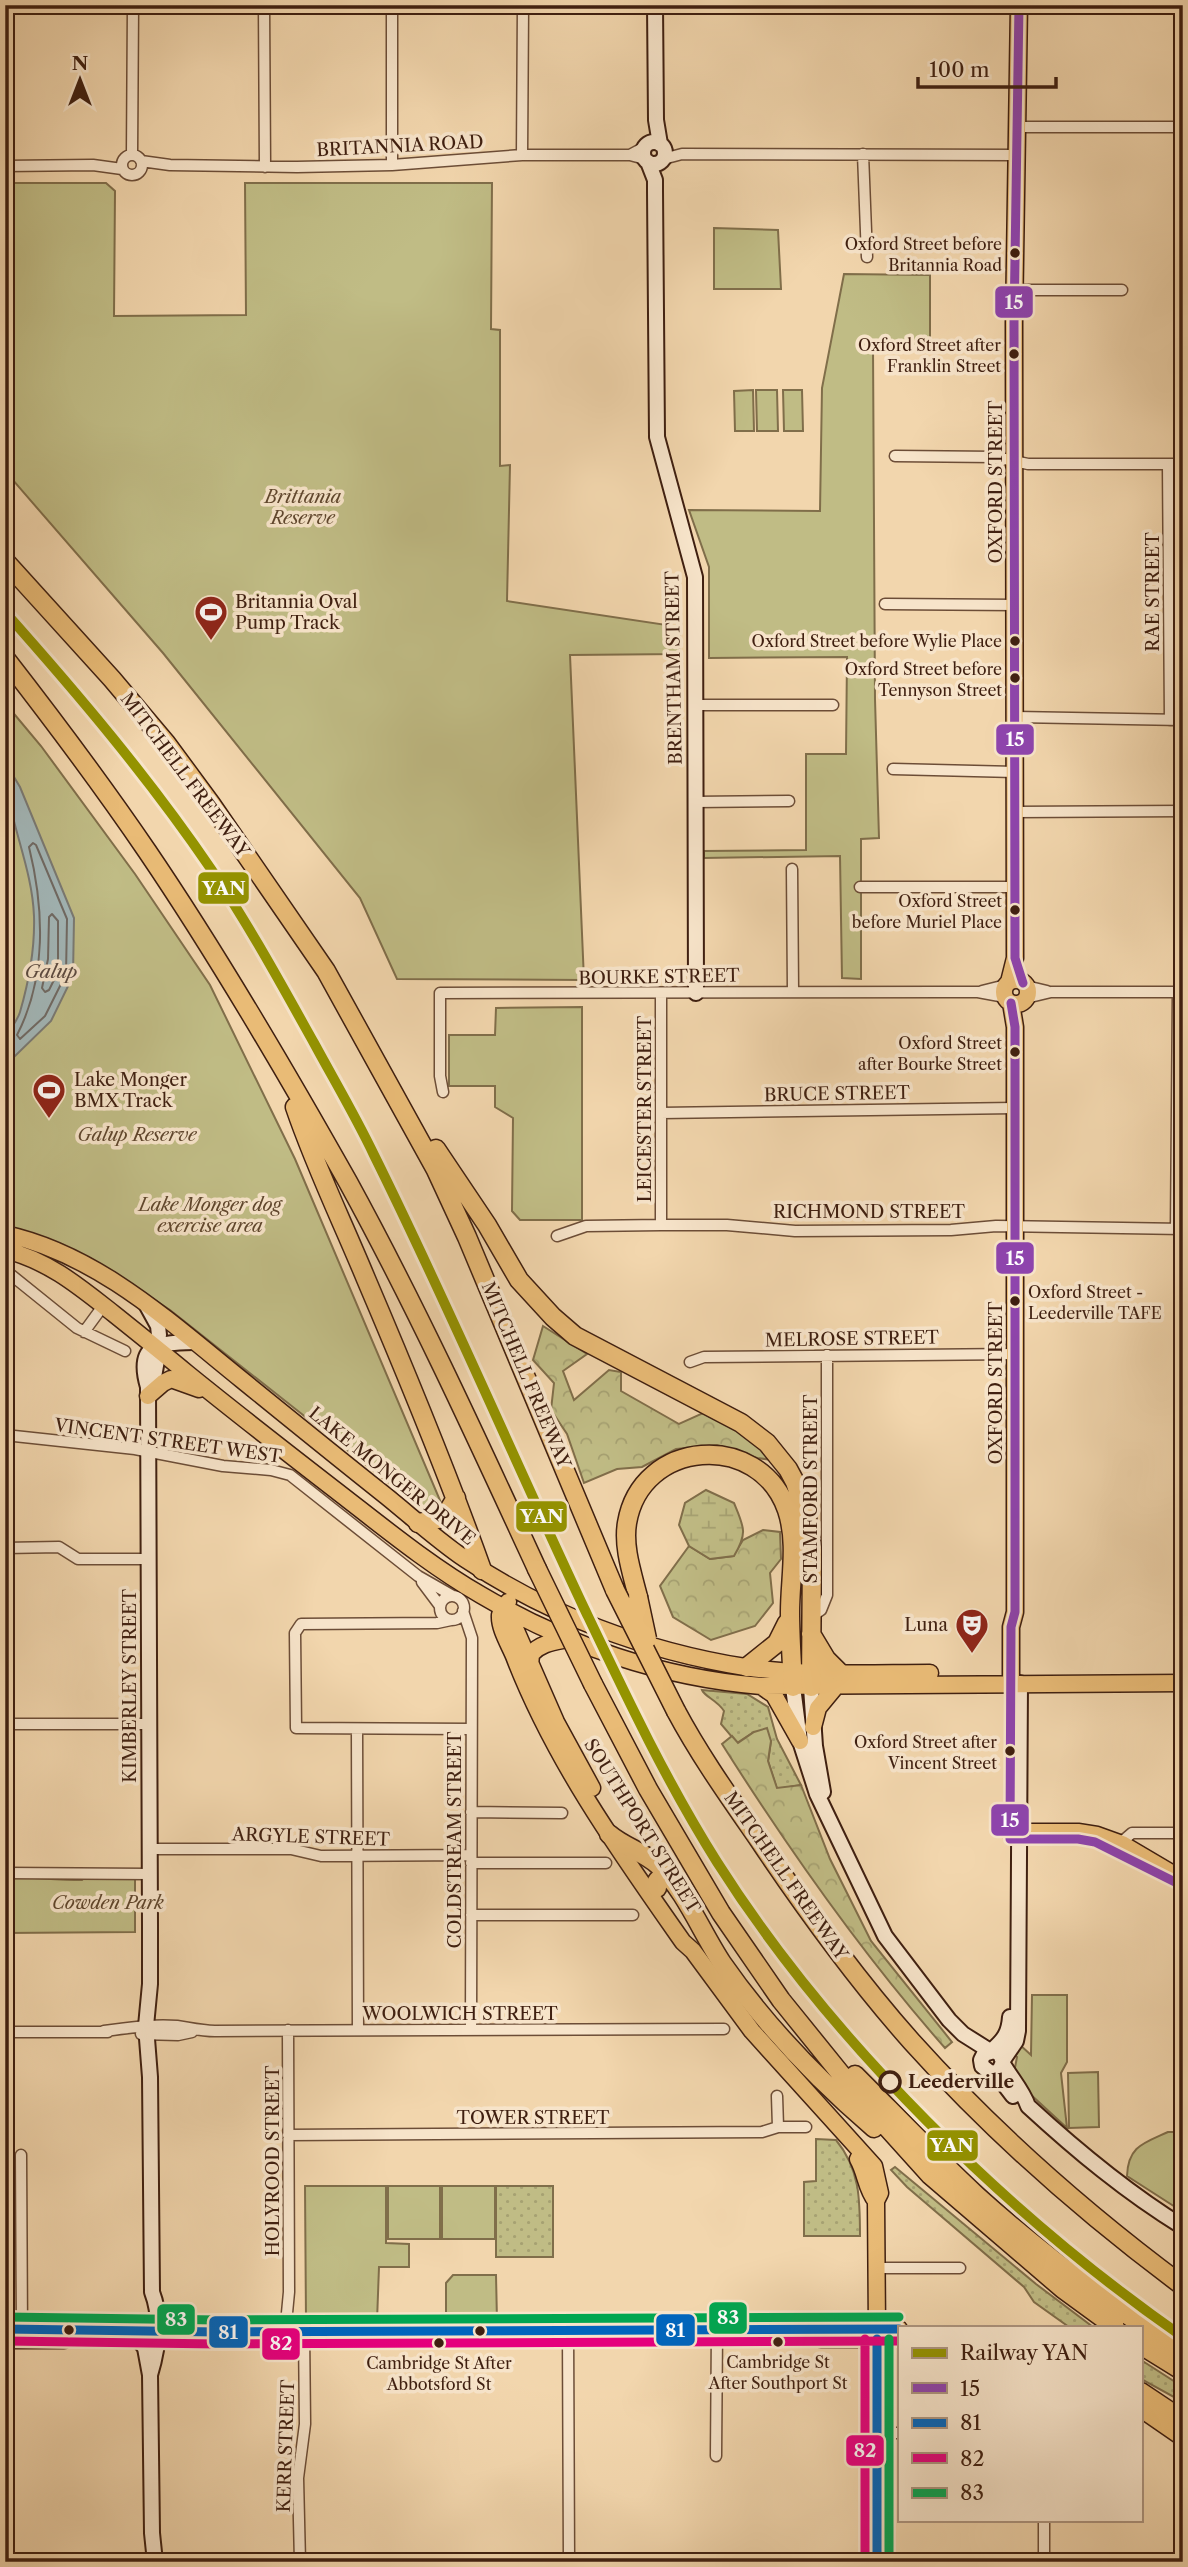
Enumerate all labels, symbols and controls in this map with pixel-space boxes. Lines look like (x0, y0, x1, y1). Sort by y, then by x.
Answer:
north arrow (46, 46, 116, 116)
scale bar (918, 46, 1057, 90)
text: N (72, 52, 88, 75)
text: 100 m (929, 57, 990, 82)
street label: BRITANNIA ROAD (316, 131, 484, 161)
place label: Oxford Street before Britannia Road (845, 234, 1002, 275)
marker: Oxford Street before Britannia Road (1008, 246, 1022, 260)
line badge: 15 (994, 285, 1034, 319)
text: 15 (1004, 291, 1024, 314)
place label: Oxford Street after Franklin Street (858, 335, 1001, 376)
marker: Oxford Street after Franklin Street (1007, 347, 1021, 361)
street label: OXFORD STREET (985, 400, 1007, 564)
park label: Brittania Reserve (263, 486, 342, 529)
street label: RAE STREET (1142, 532, 1164, 652)
street label: BRENTHAM STREET (661, 570, 687, 765)
place label: Britannia Oval Pump Track (235, 591, 358, 634)
sports icon: Britannia Oval Pump Track (192, 593, 230, 642)
place label: Oxford Street before Wylie Place (752, 631, 1002, 651)
marker: Oxford Street before Wylie Place (1008, 634, 1022, 648)
place label: Oxford Street before Tennyson Street (845, 659, 1002, 700)
marker: Oxford Street before Tennyson Street (1008, 671, 1022, 685)
street label: MITCHELL FREEWAY (116, 688, 255, 863)
line badge: 15 (995, 723, 1035, 756)
text: 15 (1005, 728, 1025, 751)
line badge: YAN (197, 871, 250, 905)
text: YAN (201, 877, 246, 900)
place label: Oxford Street before Muriel Place (852, 891, 1002, 932)
marker: Oxford Street before Muriel Place (1008, 903, 1022, 917)
water label: Galup (24, 960, 78, 983)
street label: BOURKE STREET (578, 965, 740, 989)
street label: LEICESTER STREET (634, 1015, 656, 1202)
place label: Oxford Street after Bourke Street (858, 1033, 1002, 1074)
marker: Oxford Street after Bourke Street (1008, 1045, 1022, 1059)
place label: Lake Monger BMX Track (74, 1069, 187, 1112)
sports icon: Lake Monger BMX Track (30, 1071, 68, 1120)
street label: BRUCE STREET (764, 1082, 911, 1106)
park label: Galup Reserve (77, 1124, 198, 1146)
park label: Lake Monger dog exercise area (137, 1194, 283, 1237)
street label: RICHMOND STREET (773, 1201, 965, 1223)
line badge: 15 (995, 1241, 1035, 1275)
text: 15 (1005, 1247, 1025, 1270)
street label: MITCHELL FREEWAY (477, 1278, 576, 1473)
place label: Oxford Street - Leederville TAFE (1028, 1282, 1162, 1323)
marker: Oxford Street - Leederville TAFE (1008, 1294, 1022, 1308)
street label: OXFORD STREET (985, 1301, 1007, 1465)
street label: MELROSE STREET (765, 1326, 940, 1352)
street label: STAMFORD STREET (800, 1394, 822, 1584)
street label: LAKE MONGER DRIVE (304, 1402, 480, 1550)
street label: VINCENT STREET WEST (52, 1414, 284, 1468)
line badge: YAN (515, 1500, 568, 1533)
text: YAN (519, 1505, 564, 1528)
street label: KIMBERLEY STREET (119, 1589, 141, 1783)
theatre icon: Luna (953, 1606, 991, 1655)
place label: Luna (904, 1614, 948, 1636)
street label: COLDSTREAM STREET (444, 1731, 466, 1948)
place label: Oxford Street after Vincent Street (854, 1732, 997, 1773)
street label: SOUTHPORT STREET (579, 1735, 705, 1918)
marker: Oxford Street after Vincent Street (1003, 1744, 1017, 1758)
street label: MITCHELL FREEWAY (719, 1787, 853, 1966)
line badge: 15 (990, 1803, 1030, 1837)
text: 15 (1000, 1809, 1020, 1832)
street label: ARGYLE STREET (231, 1823, 391, 1851)
park label: Cowden Park (52, 1892, 165, 1914)
street label: WOOLWICH STREET (361, 2003, 558, 2025)
street label: HOLYROOD STREET (262, 2065, 284, 2256)
marker: Leederville (879, 2071, 901, 2093)
place label: Leederville (908, 2071, 1015, 2093)
street label: TOWER STREET (457, 2107, 610, 2129)
line badge: YAN (926, 2129, 979, 2162)
text: YAN (929, 2134, 974, 2157)
line badge: 83 (708, 2301, 748, 2335)
line badge: 83 (156, 2303, 196, 2336)
text: 83 (717, 2306, 739, 2329)
text: 83 (165, 2308, 187, 2331)
line badge: 81 (655, 2313, 696, 2347)
line badge: 81 (208, 2315, 249, 2349)
text: 81 (665, 2319, 686, 2342)
text: 81 (218, 2321, 239, 2344)
unlabelled marker (62, 2323, 76, 2337)
unlabelled marker (473, 2324, 487, 2338)
legend (898, 2326, 1142, 2522)
line badge: 82 (261, 2327, 301, 2361)
text: 82 (270, 2332, 292, 2355)
marker: Cambridge St After Southport St (771, 2335, 785, 2349)
marker: Cambridge St After Abbotsford St (432, 2336, 446, 2350)
text: Railway YAN (960, 2340, 1088, 2365)
place label: Cambridge St After Southport St (707, 2352, 848, 2393)
place label: Cambridge St After Abbotsford St (366, 2353, 512, 2394)
text: 15 (960, 2376, 980, 2401)
street label: KERR STREET (273, 2379, 299, 2513)
text: 81 (960, 2410, 981, 2435)
line badge: 82 (845, 2434, 885, 2467)
text: 82 (854, 2439, 876, 2462)
text: 82 (960, 2446, 985, 2471)
text: 83 (960, 2480, 984, 2505)

